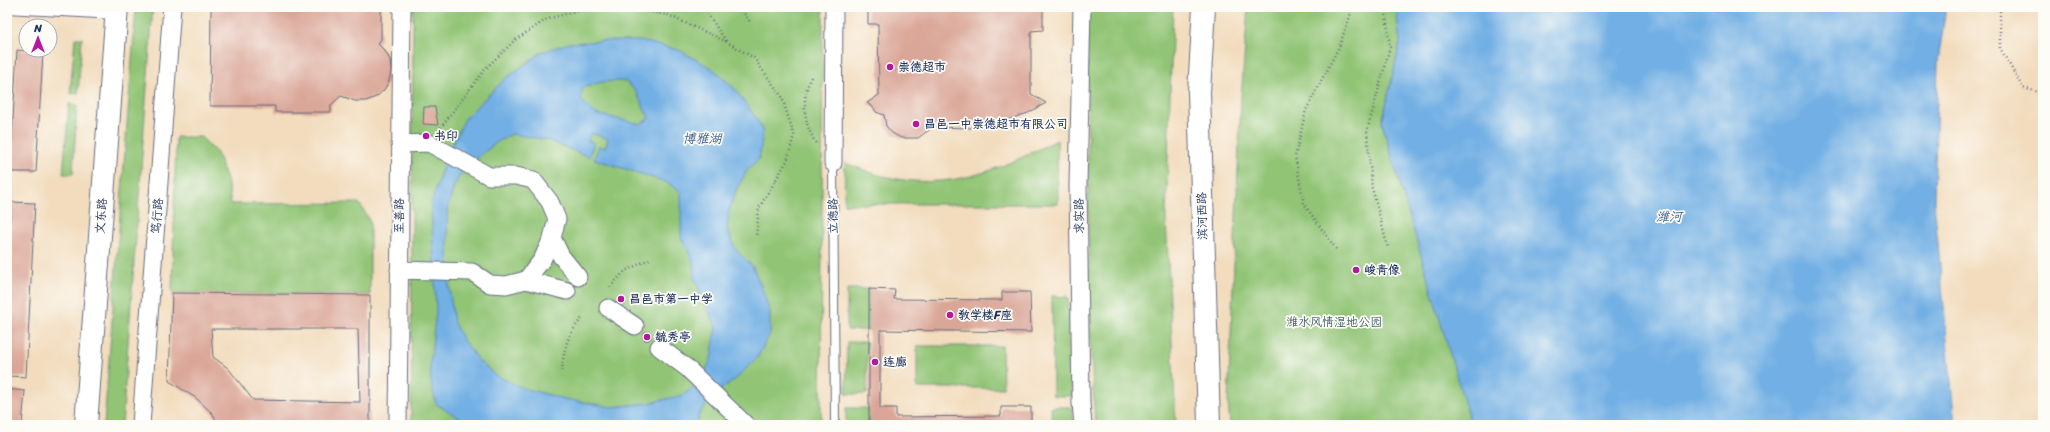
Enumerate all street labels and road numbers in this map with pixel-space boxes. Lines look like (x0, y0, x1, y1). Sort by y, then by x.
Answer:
street label: 滨河西路 (1191, 192, 1213, 240)
street label: 文东路 (89, 197, 113, 235)
street label: 笃行路 (145, 197, 169, 235)
street label: 至善路 (388, 198, 410, 234)
street label: 立德路 (822, 198, 844, 234)
street label: 求实路 (1068, 198, 1090, 234)

